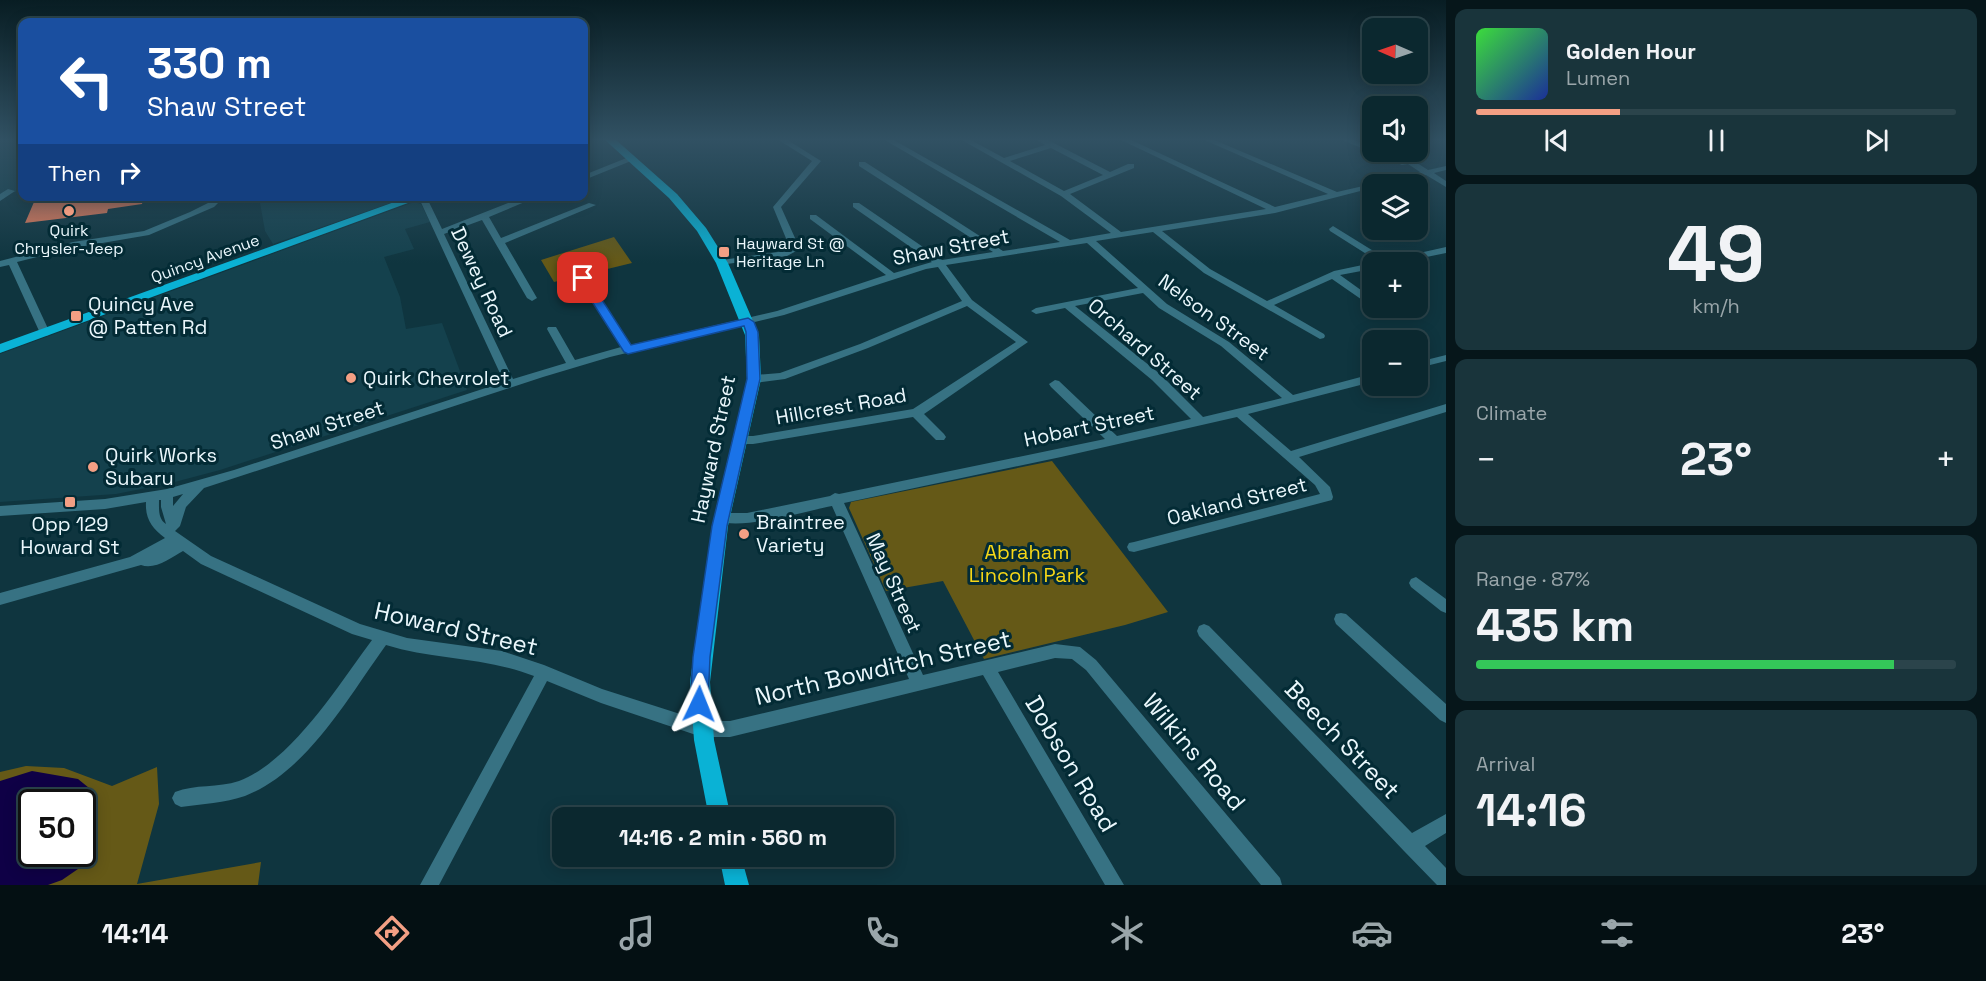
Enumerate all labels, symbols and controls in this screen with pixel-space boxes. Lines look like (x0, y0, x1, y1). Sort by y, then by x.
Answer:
north arrow (1362, 18, 1428, 84)
map controls (1362, 18, 1428, 396)
text: 330 m (147, 37, 272, 90)
text: Golden Hour (1566, 37, 1696, 65)
icon: left (48, 42, 126, 120)
text: Lumen (1566, 65, 1630, 91)
text: Shaw Street (147, 89, 306, 124)
button: sound (1362, 96, 1428, 162)
icon: previous (1540, 124, 1573, 157)
icon: pause (1700, 124, 1733, 157)
icon: next (1860, 124, 1893, 157)
icon: right (113, 156, 146, 189)
text: Then (48, 159, 101, 187)
button: layers (1362, 174, 1428, 240)
marker: Quirk Chrysler-Jeep (62, 204, 76, 218)
text: 49 (1667, 204, 1765, 304)
place label: Quirk Chrysler-Jeep (14, 220, 124, 259)
street label: Dewey Road (445, 223, 519, 341)
street label: Shaw Street (891, 223, 1011, 271)
street label: Quincy Avenue (148, 229, 262, 288)
place label: Hayward St @ Heritage Ln (736, 233, 845, 272)
marker: Hayward St @ Heritage Ln (717, 245, 731, 259)
pin (557, 252, 608, 303)
button: + (1362, 252, 1428, 318)
icon: arrive (566, 261, 599, 294)
street label: Nelson Street (1153, 268, 1275, 366)
place label: Quincy Ave @ Patten Rd (88, 291, 207, 340)
street label: Orchard Street (1083, 292, 1207, 406)
text: km/h (1692, 293, 1740, 319)
marker: Quincy Ave @ Patten Rd (69, 309, 83, 323)
button: − (1362, 330, 1428, 396)
place label: Quirk Chevrolet (363, 365, 509, 391)
marker: Quirk Chevrolet (344, 371, 358, 385)
street label: Hayward Street (685, 373, 741, 525)
street label: Hillcrest Road (773, 382, 909, 430)
street label: Shaw Street (267, 394, 387, 456)
street label: Hobart Street (1021, 399, 1157, 453)
text: Climate (1476, 400, 1547, 426)
text: 23° (1680, 431, 1752, 488)
text: − (1476, 439, 1496, 481)
text: + (1936, 439, 1956, 481)
place label: Quirk Works Subaru (105, 442, 217, 491)
marker: Quirk Works Subaru (86, 460, 100, 474)
street label: Oakland Street (1164, 471, 1310, 531)
marker: Opp 129 Howard St (63, 495, 77, 509)
place label: Braintree Variety (756, 509, 845, 558)
place label: Opp 129 Howard St (20, 511, 120, 560)
marker: Braintree Variety (737, 527, 751, 541)
street label: May Street (860, 529, 928, 637)
park label: Abraham Lincoln Park (969, 539, 1085, 588)
text: Range · 87% (1476, 566, 1590, 592)
street label: Howard Street (371, 595, 541, 662)
text: 435 km (1476, 597, 1634, 654)
street label: North Bowditch Street (752, 623, 1014, 712)
position arrow (667, 672, 731, 736)
street label: Beech Street (1278, 674, 1407, 805)
street label: Wilkins Road (1136, 687, 1253, 817)
street label: Dobson Road (1019, 690, 1124, 837)
text: Arrival (1476, 751, 1535, 777)
text: 14:16 (1476, 782, 1587, 839)
speed limit sign: 50 (18, 789, 96, 867)
text: 14:16 · 2 min · 560 m (619, 823, 827, 851)
icon: directions (371, 912, 413, 954)
icon: music (616, 912, 658, 954)
icon: phone (861, 912, 903, 954)
icon: climate (1106, 912, 1148, 954)
icon: car (1351, 912, 1393, 954)
icon: filters (1596, 912, 1638, 954)
text: 14:14 (102, 916, 168, 951)
text: 23° (1841, 916, 1884, 951)

